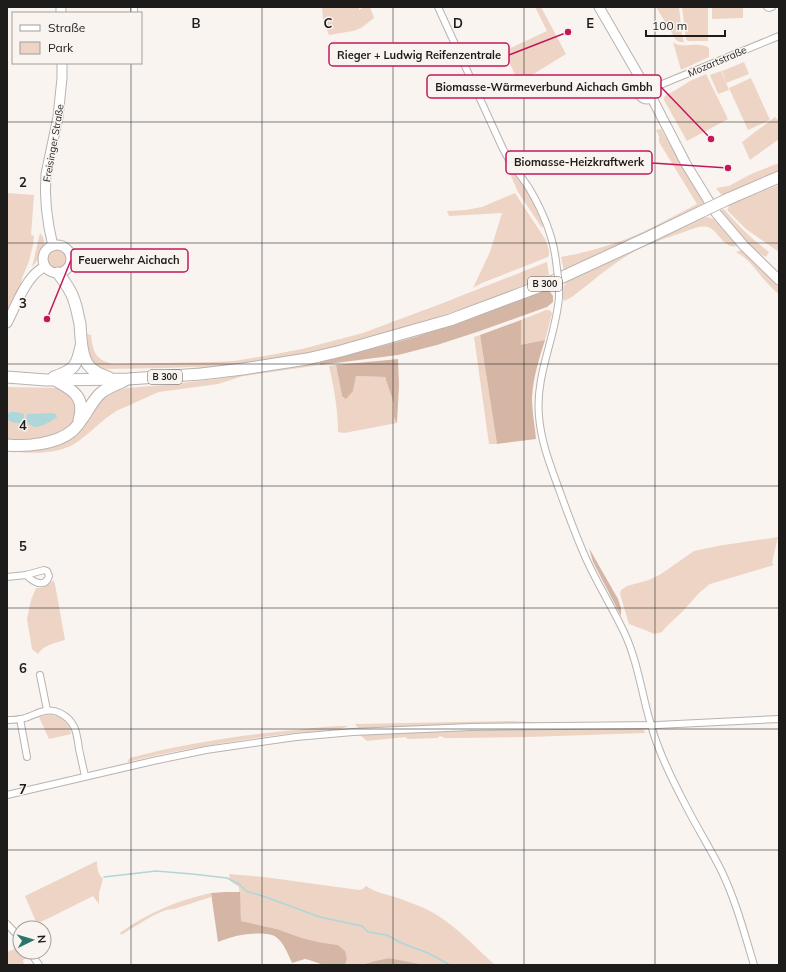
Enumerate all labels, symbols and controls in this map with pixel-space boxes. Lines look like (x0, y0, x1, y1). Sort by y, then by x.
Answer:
legend (12, 12, 142, 64)
scale bar (646, 12, 725, 38)
text: B (192, 15, 201, 31)
text: C (324, 15, 333, 31)
text: D (453, 15, 463, 31)
text: E (586, 15, 594, 31)
text: 100 m (652, 18, 687, 33)
text: Straße (48, 20, 85, 35)
text: Park (48, 40, 74, 55)
callout: Rieger + Ludwig Reifenzentrale (329, 43, 509, 66)
street label: Mozartstraße (686, 43, 749, 80)
text: Rieger + Ludwig Reifenzentrale (337, 48, 501, 62)
callout: Biomasse-Wärmeverbund Aichach Gmbh (427, 75, 661, 98)
text: Biomasse-Wärmeverbund Aichach Gmbh (435, 80, 653, 94)
street label: Freisinger Straße (40, 103, 67, 183)
callout: Biomasse-Heizkraftwerk (506, 151, 652, 174)
text: Biomasse-Heizkraftwerk (514, 155, 645, 169)
text: 2 (19, 174, 27, 190)
callout: Feuerwehr Aichach (71, 249, 188, 272)
text: Feuerwehr Aichach (78, 253, 180, 267)
road number: B 300 (528, 277, 562, 291)
text: 3 (19, 295, 27, 311)
road number: B 300 (148, 370, 182, 384)
text: 4 (19, 417, 27, 433)
text: 5 (19, 538, 27, 554)
text: 6 (19, 660, 27, 676)
text: 7 (19, 781, 27, 797)
north arrow (12, 920, 52, 960)
text: N (35, 934, 49, 944)

